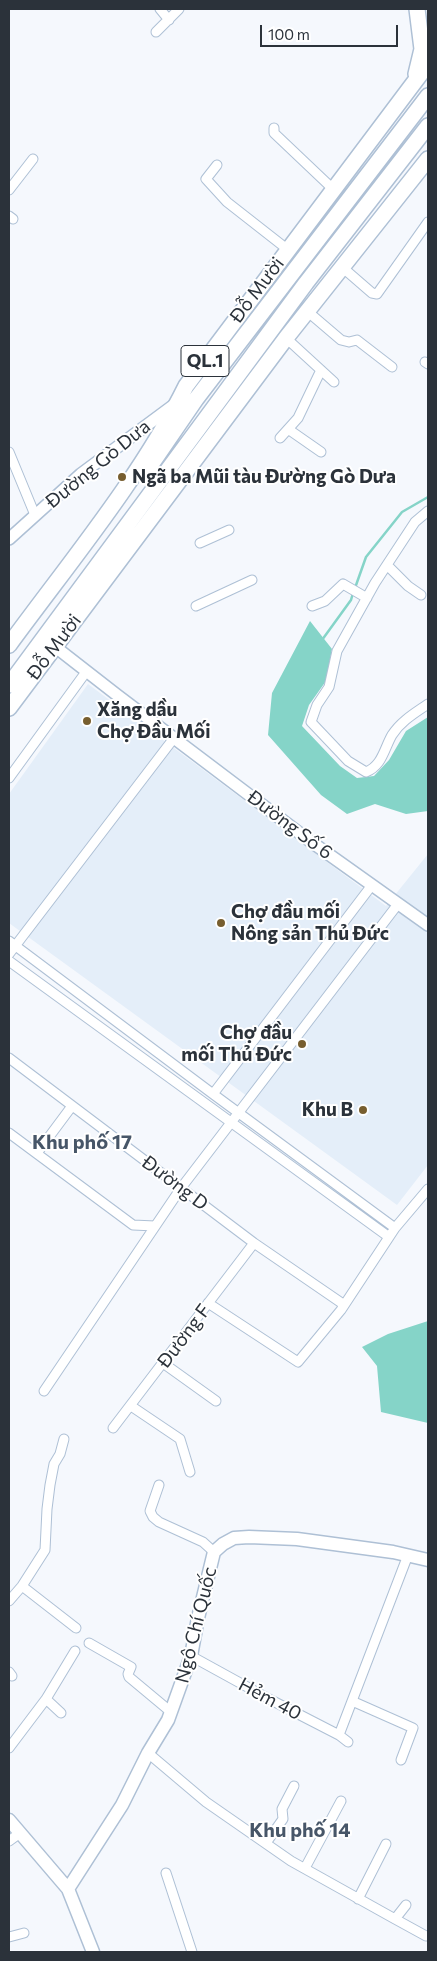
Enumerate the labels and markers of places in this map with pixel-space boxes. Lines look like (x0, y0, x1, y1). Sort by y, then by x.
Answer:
place label: Ngã ba Mũi tàu Đường Gò Dưa (132, 466, 396, 488)
marker: Ngã ba Mũi tàu Đường Gò Dưa (116, 471, 128, 483)
place label: Xăng dầu Chợ Đầu Mối (97, 699, 211, 743)
marker: Xăng dầu Chợ Đầu Mối (81, 715, 93, 727)
place label: Chợ đầu mối Nông sản Thủ Đức (231, 901, 389, 945)
marker: Chợ đầu mối Nông sản Thủ Đức (215, 917, 227, 929)
place label: Chợ đầu mối Thủ Đức (181, 1022, 292, 1066)
marker: Chợ đầu mối Thủ Đức (296, 1038, 308, 1050)
place label: Khu B (302, 1099, 353, 1121)
marker: Khu B (357, 1104, 369, 1116)

